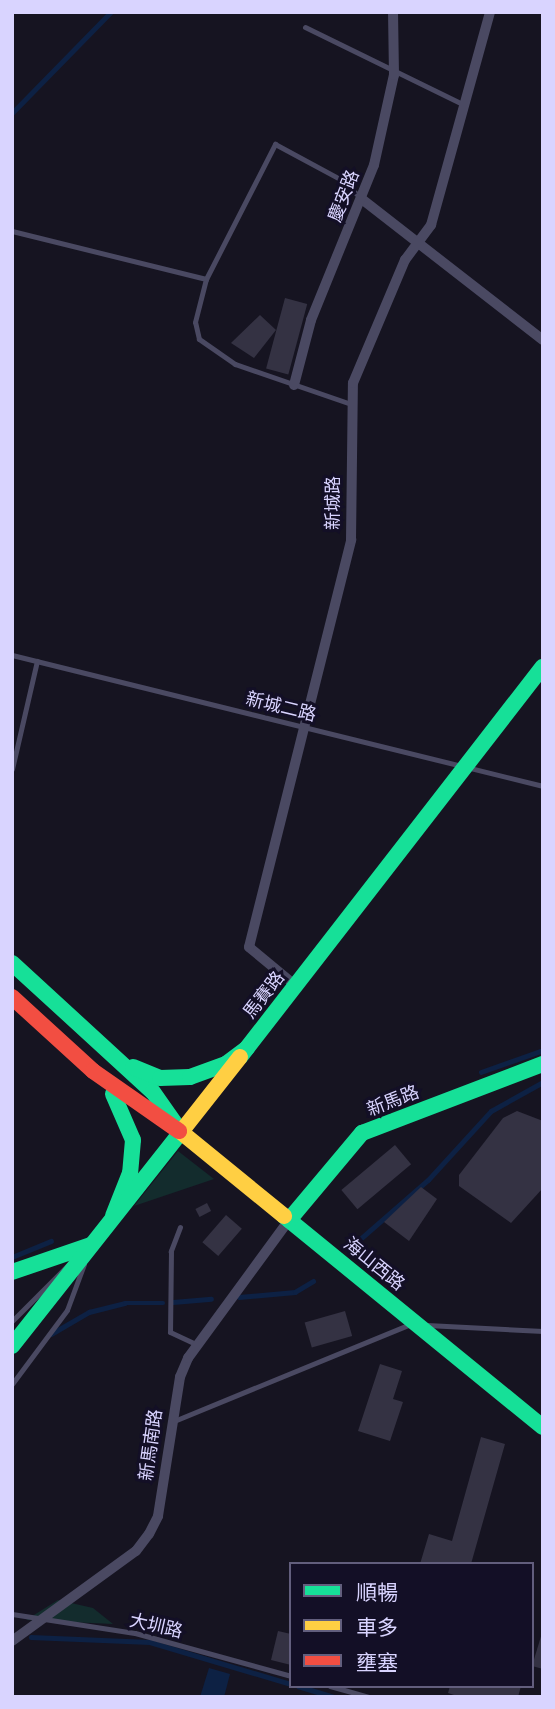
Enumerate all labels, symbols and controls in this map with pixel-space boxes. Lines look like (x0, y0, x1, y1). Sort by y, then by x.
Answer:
street label: 慶安路 (324, 167, 364, 225)
street label: 新城路 (322, 476, 344, 530)
street label: 新城二路 (243, 688, 319, 726)
street label: 馬賽路 (239, 967, 289, 1023)
street label: 新馬路 (364, 1081, 422, 1121)
street label: 海山西路 (339, 1233, 409, 1295)
street label: 新馬南路 (135, 1408, 167, 1482)
legend (289, 1562, 534, 1688)
text: 順暢 (356, 1580, 398, 1606)
street label: 大圳路 (127, 1609, 185, 1643)
text: 車多 (356, 1615, 398, 1641)
text: 壅塞 (356, 1650, 398, 1676)

